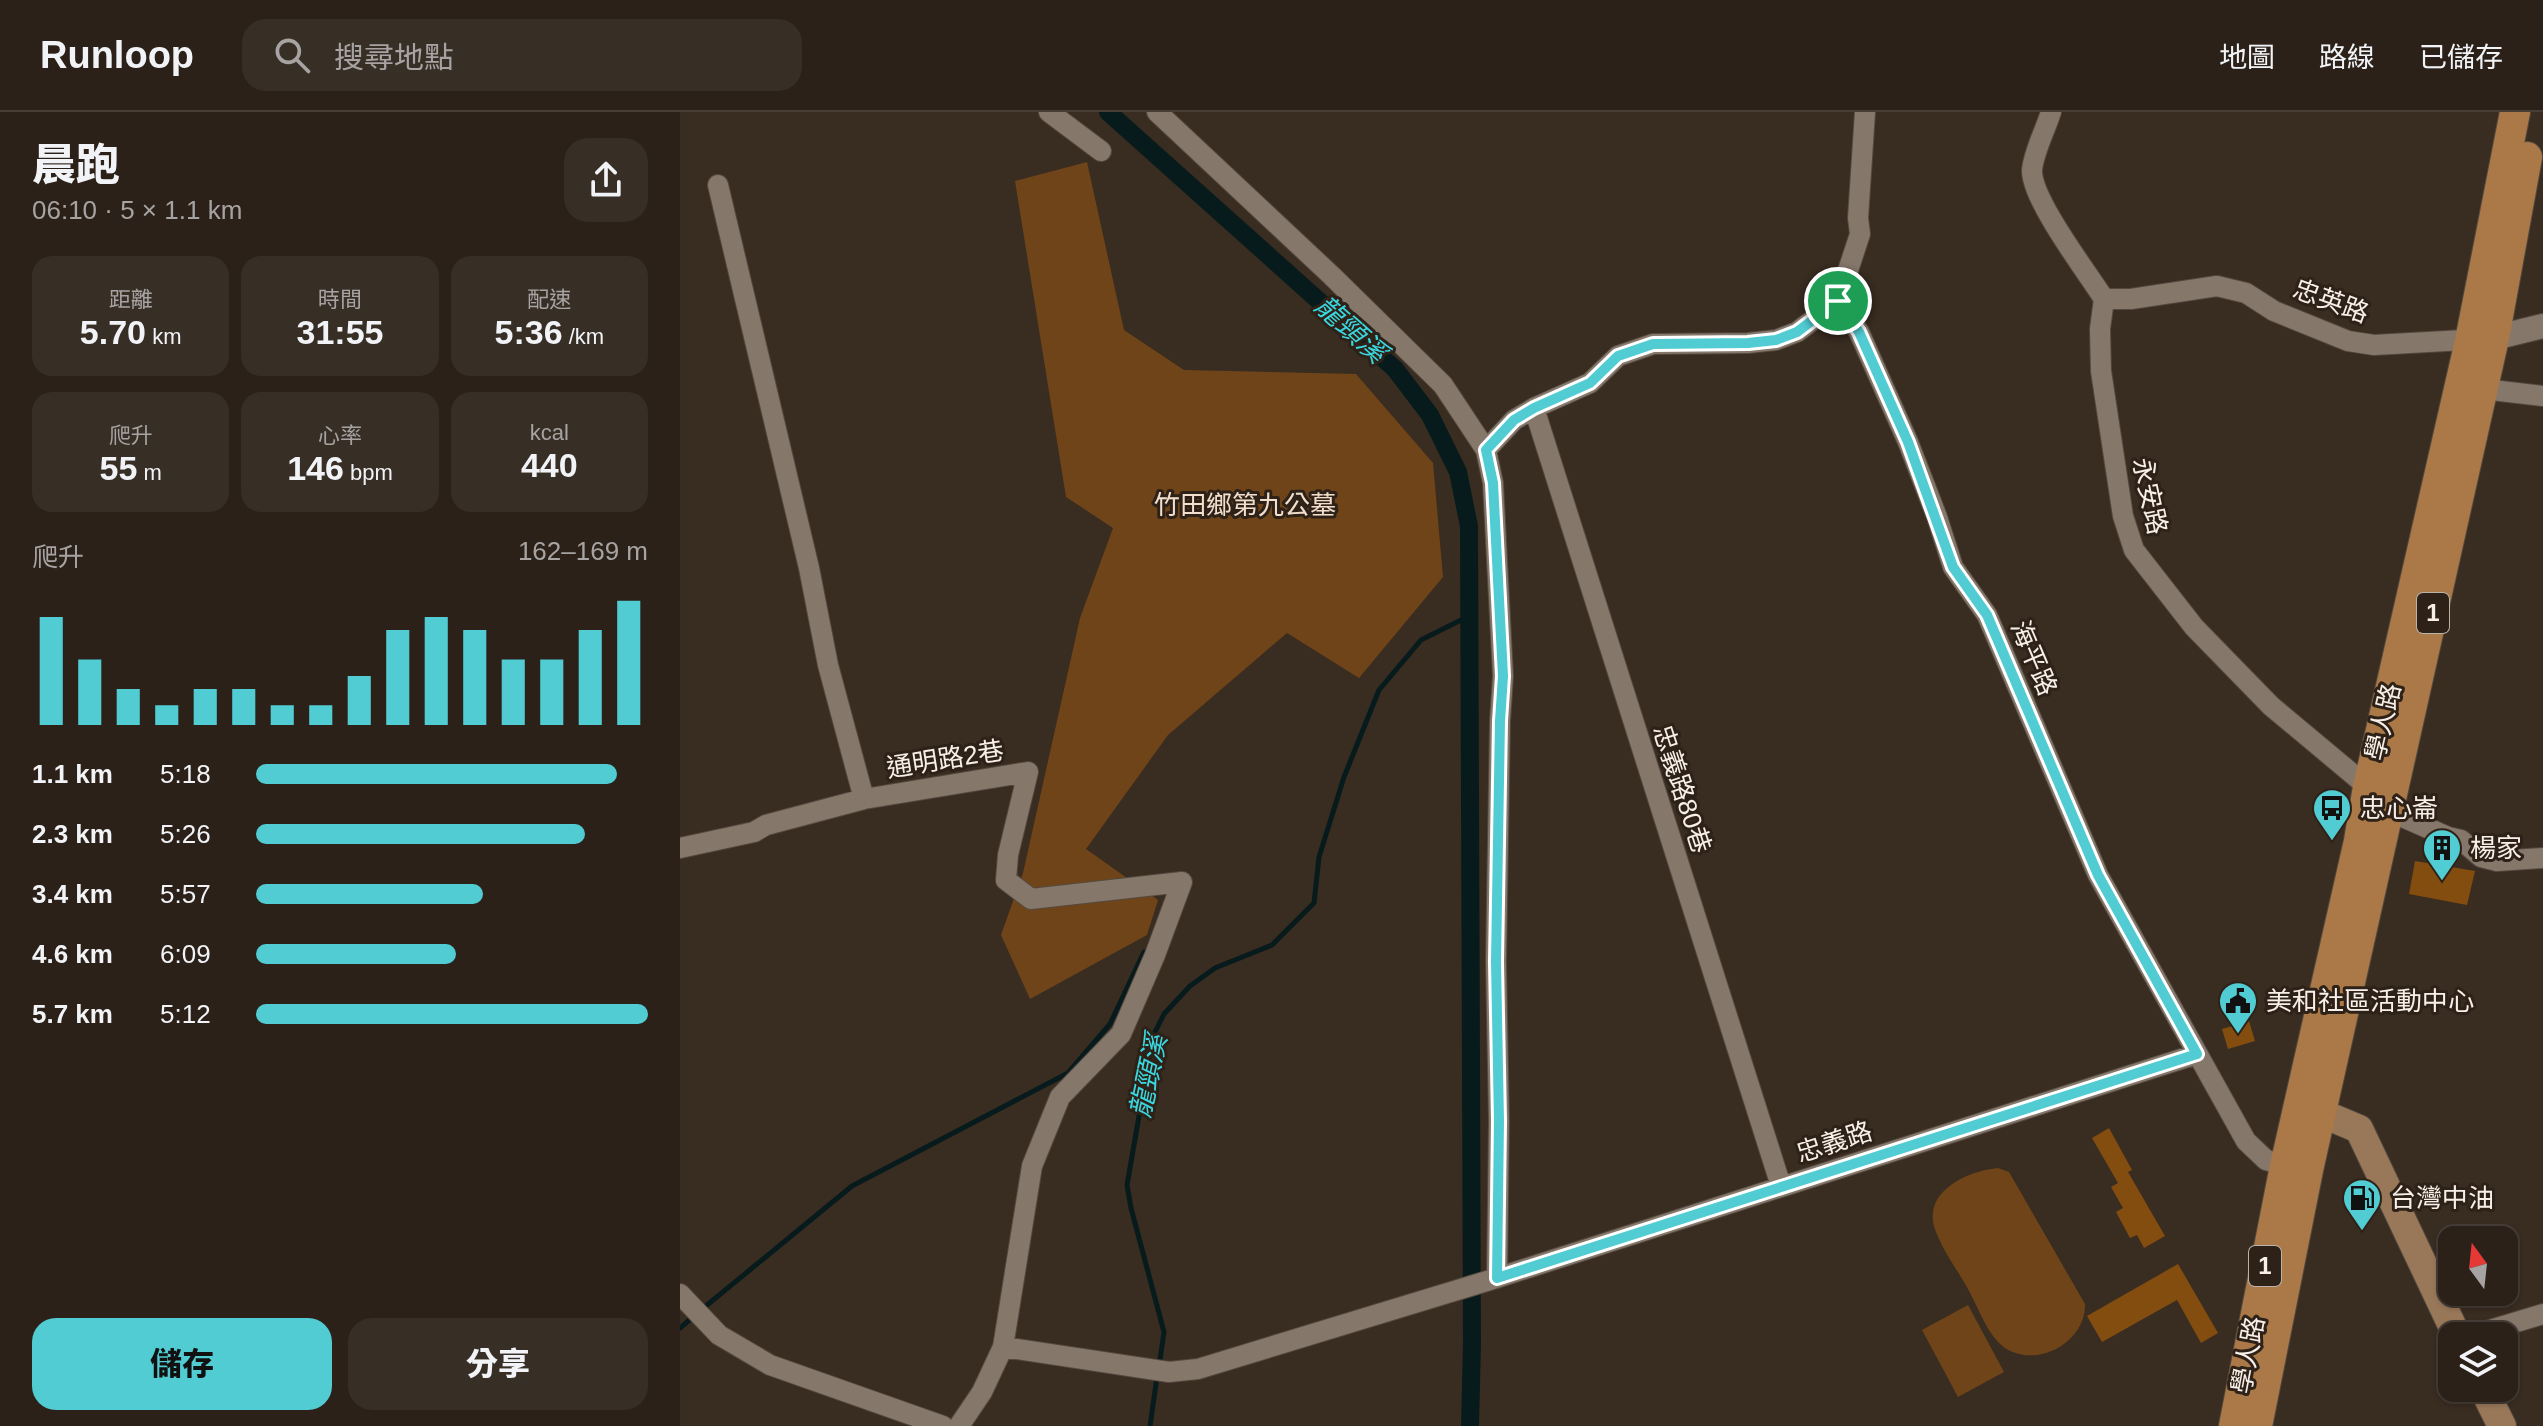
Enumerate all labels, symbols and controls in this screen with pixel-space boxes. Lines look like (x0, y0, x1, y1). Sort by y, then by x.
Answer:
search box (242, 19, 802, 91)
icon: search (270, 33, 314, 77)
text: Runloop (40, 34, 194, 76)
text: 搜尋地點 (334, 41, 454, 74)
text: 地圖 (2219, 42, 2275, 73)
text: 路線 (2319, 42, 2375, 73)
text: 已儲存 (2419, 42, 2503, 73)
button: share (564, 138, 648, 222)
text: 晨跑 (32, 140, 120, 189)
text: 06:10 · 5 × 1.1 km (32, 195, 242, 225)
pin (1804, 267, 1872, 335)
street label: 忠英路 (2289, 274, 2373, 328)
icon: arrive (1816, 279, 1860, 323)
text: 距離 (109, 287, 153, 312)
text: 時間 (318, 287, 362, 312)
text: 配速 (527, 287, 571, 312)
water label: 龍頸溪 (1309, 290, 1395, 372)
text: 5.70 (80, 313, 146, 351)
text: 31:55 (297, 313, 383, 351)
text: 5:36 (495, 313, 563, 351)
text: km (146, 324, 181, 349)
text: /km (563, 324, 604, 349)
text: kcal (530, 420, 569, 445)
text: 爬升 (109, 423, 153, 448)
text: 心率 (318, 423, 362, 448)
text: 440 (521, 446, 578, 484)
text: 55 (100, 449, 137, 487)
text: 146 (287, 449, 344, 487)
street label: 永安路 (2127, 455, 2173, 537)
text: m (137, 460, 162, 485)
text: bpm (344, 460, 393, 485)
park label: 竹田鄉第九公墓 (1154, 490, 1336, 520)
text: 162–169 m (518, 536, 648, 566)
text: 爬升 (32, 542, 84, 572)
road number: 1 (2417, 593, 2449, 633)
street label: 海平路 (2005, 616, 2063, 700)
street label: 學人路 (2360, 681, 2406, 763)
street label: 忠義路80巷 (1647, 721, 1717, 857)
street label: 通明路2巷 (884, 735, 1006, 783)
text: 1.1 km (32, 759, 113, 789)
text: 5:18 (160, 759, 211, 789)
bus stop icon: 忠心崙 (2311, 787, 2353, 842)
place label: 忠心崙 (2360, 793, 2438, 823)
text: 2.3 km (32, 819, 113, 849)
text: 5:26 (160, 819, 211, 849)
building icon: 楊家 (2421, 827, 2463, 882)
place label: 楊家 (2470, 833, 2522, 863)
text: 3.4 km (32, 879, 113, 909)
text: 5:57 (160, 879, 211, 909)
text: 4.6 km (32, 939, 113, 969)
text: 6:09 (160, 939, 211, 969)
public building icon: 美和社區活動中心 (2217, 980, 2259, 1035)
place label: 美和社區活動中心 (2266, 986, 2474, 1016)
text: 5.7 km (32, 999, 113, 1029)
text: 5:12 (160, 999, 211, 1029)
water label: 龍頸溪 (1125, 1028, 1173, 1120)
street label: 忠義路 (1792, 1116, 1876, 1168)
fuel station icon: 台灣中油 (2341, 1177, 2383, 1232)
place label: 台灣中油 (2390, 1183, 2494, 1213)
north arrow (2438, 1226, 2518, 1306)
map controls (2438, 1226, 2518, 1402)
road number: 1 (2249, 1246, 2281, 1286)
street label: 學人路 (2226, 1314, 2270, 1396)
button: 儲存 (32, 1318, 332, 1410)
button: 分享 (348, 1318, 648, 1410)
button: layers (2438, 1322, 2518, 1402)

